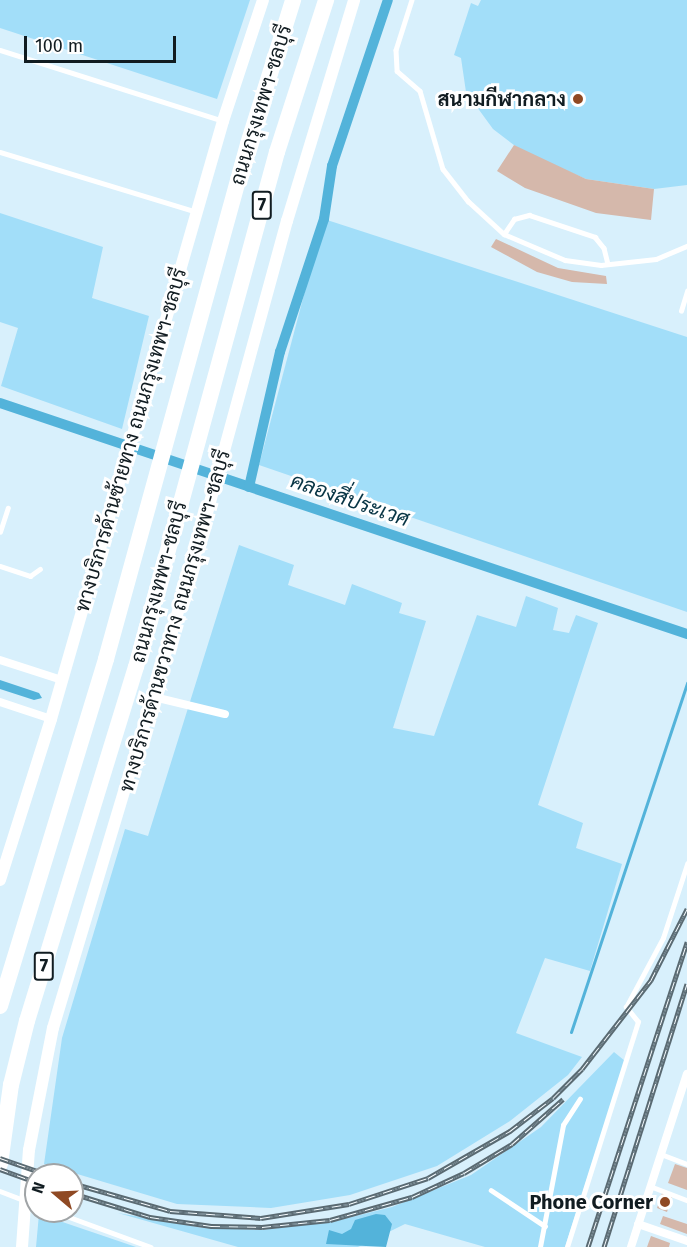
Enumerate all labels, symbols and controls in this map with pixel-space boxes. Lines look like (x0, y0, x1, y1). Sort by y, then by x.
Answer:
street label: ถนนกรุงเทพฯ-ชลบุรี (225, 22, 297, 188)
scale bar (27, 24, 178, 62)
text: 100 m (35, 35, 83, 57)
place label: สนามกีฬากลาง (438, 87, 566, 111)
marker: สนามกีฬากลาง (571, 92, 585, 106)
road number: 7 (252, 190, 272, 220)
street label: ทางบริการด้านซ้ายทาง ถนนกรุงเทพฯ-ชลบุรี (70, 265, 192, 615)
street label: ทางบริการด้านขวาทาง ถนนกรุงเทพฯ-ชลบุรี (115, 447, 235, 795)
water label: คลองสี่ประเวศ (287, 468, 413, 532)
street label: ถนนกรุงเทพฯ-ชลบุรี (126, 499, 192, 665)
road number: 7 (34, 951, 54, 981)
north arrow (24, 1163, 84, 1223)
text: N (28, 1180, 49, 1196)
place label: Phone Corner (529, 1190, 653, 1214)
marker: Phone Corner (658, 1195, 672, 1209)

